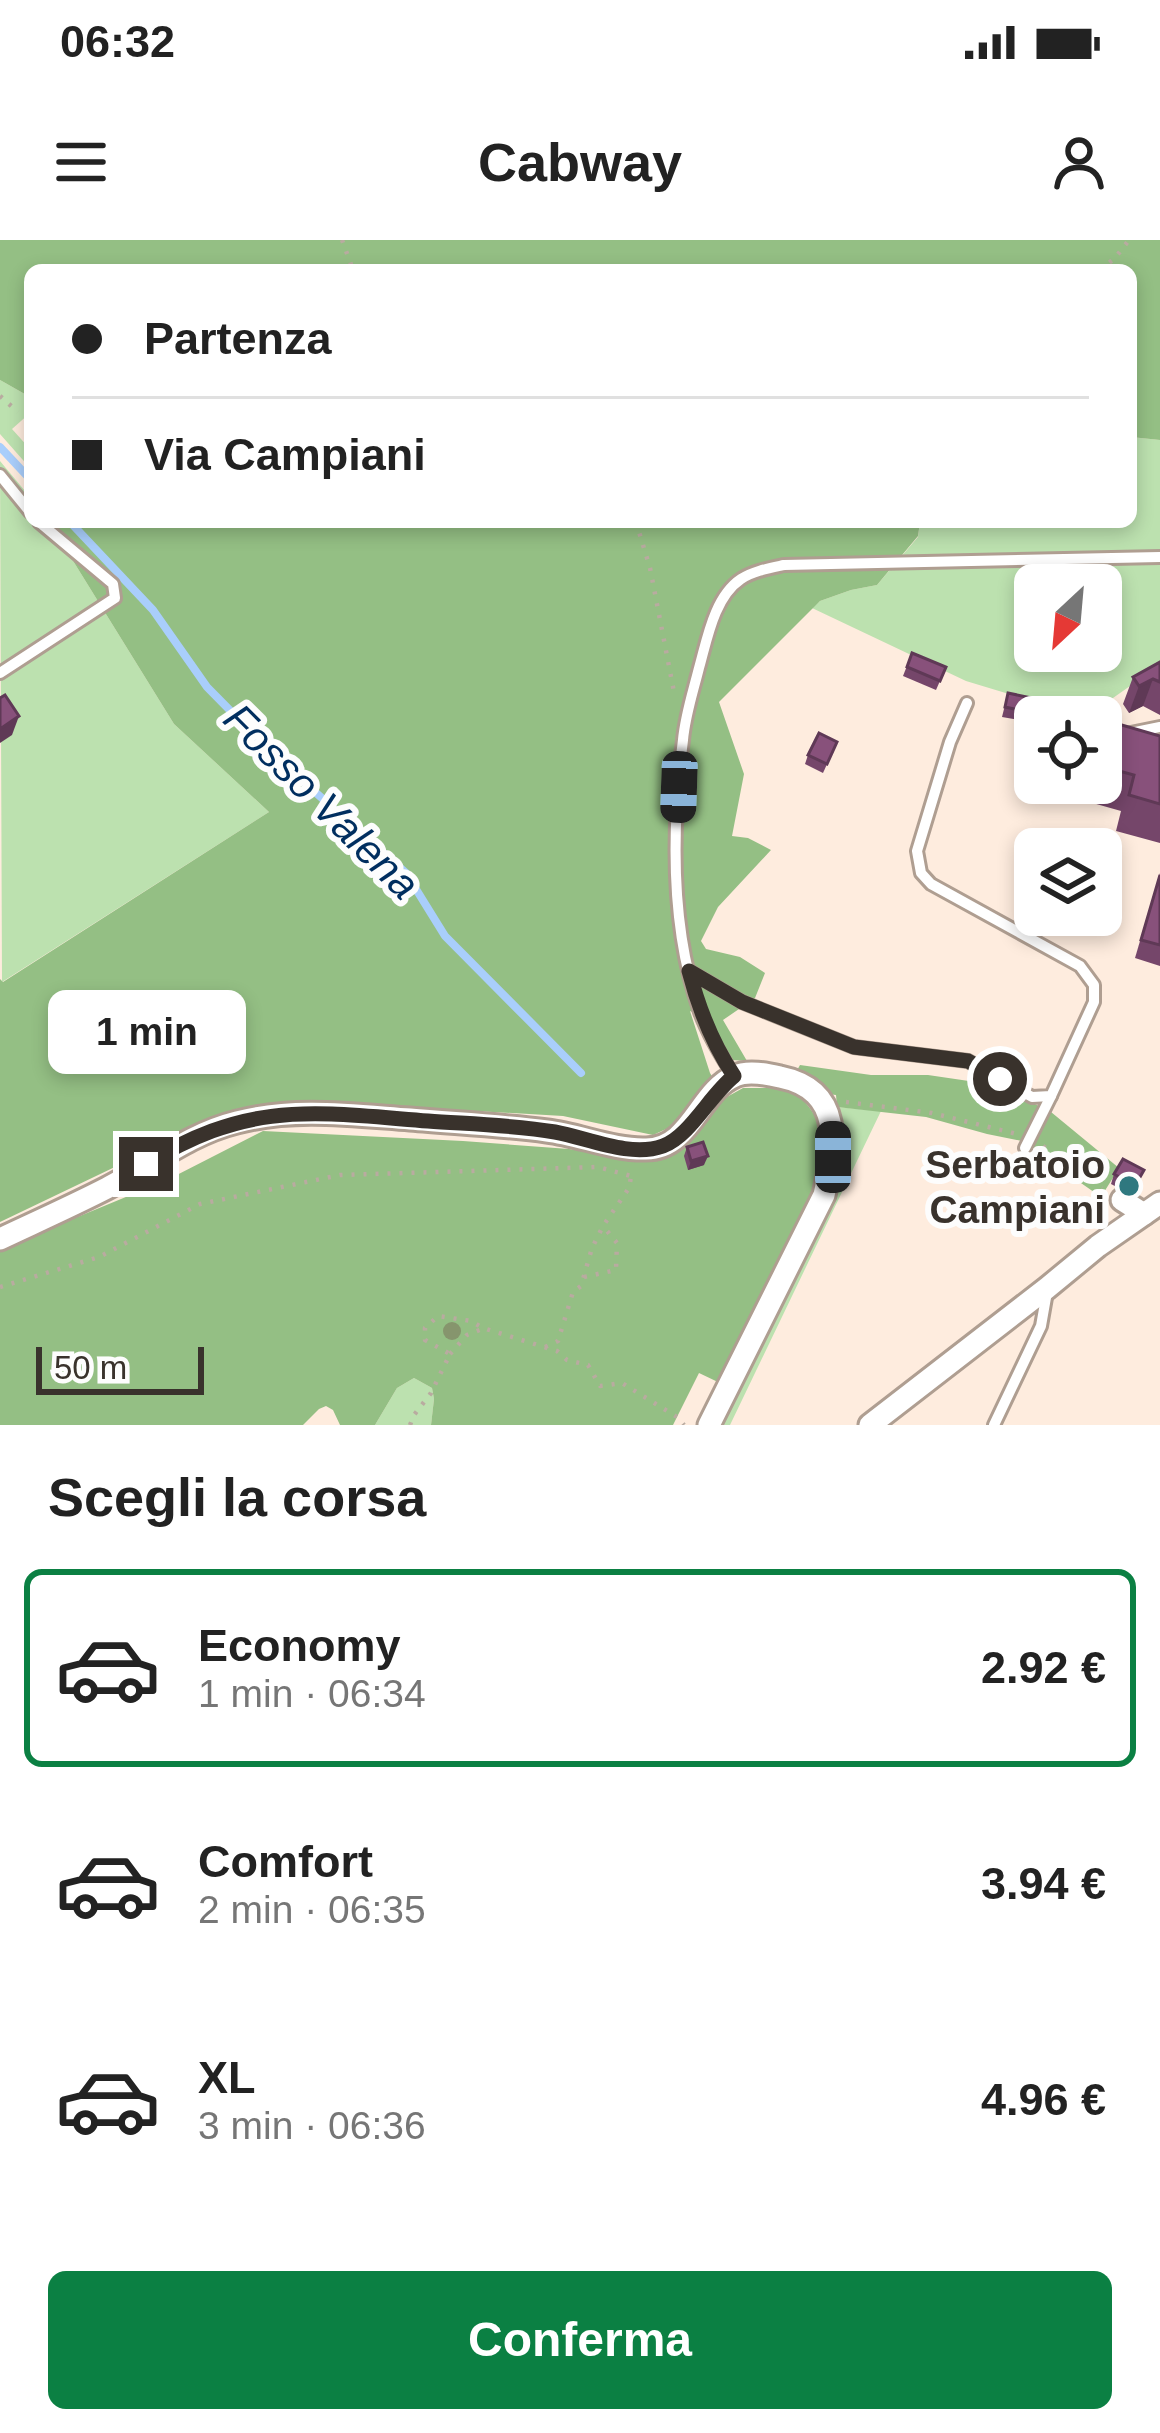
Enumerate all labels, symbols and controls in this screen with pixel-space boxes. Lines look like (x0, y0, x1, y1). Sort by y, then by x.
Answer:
text: 06:32 (60, 16, 175, 67)
icon: menu (48, 129, 114, 195)
icon: person (1046, 129, 1112, 195)
text: Cabway (478, 132, 682, 192)
text: Partenza (144, 313, 332, 364)
text: Via Campiani (144, 429, 426, 480)
north arrow (1014, 564, 1122, 672)
map controls (1014, 564, 1122, 936)
water label: Fosso Valena (215, 694, 429, 908)
button: locate (1014, 696, 1122, 804)
car (660, 750, 698, 824)
button: layers (1014, 828, 1122, 936)
callout: 1 min (47, 990, 245, 1074)
text: 1 min (96, 1010, 198, 1053)
route start (973, 1052, 1027, 1106)
car (815, 1121, 851, 1193)
route end (119, 1137, 173, 1191)
place label: Serbatoio Campiani (925, 1143, 1105, 1231)
marker: Serbatoio Campiani (1116, 1173, 1142, 1199)
scale bar (36, 1341, 204, 1394)
text: 50 m (54, 1349, 127, 1386)
text: Scegli la corsa (48, 1467, 426, 1527)
icon: car (54, 1614, 162, 1722)
text: Economy (198, 1620, 401, 1671)
text: 2.92 € (981, 1642, 1106, 1693)
text: 1 min · 06:34 (198, 1672, 426, 1715)
icon: car (54, 1830, 162, 1938)
text: Comfort (198, 1836, 373, 1887)
text: 3.94 € (981, 1858, 1106, 1909)
text: 2 min · 06:35 (198, 1888, 426, 1931)
icon: car (54, 2046, 162, 2154)
text: XL (198, 2052, 256, 2103)
text: 4.96 € (981, 2074, 1106, 2125)
text: 3 min · 06:36 (198, 2104, 426, 2147)
button: Conferma (48, 2271, 1112, 2409)

